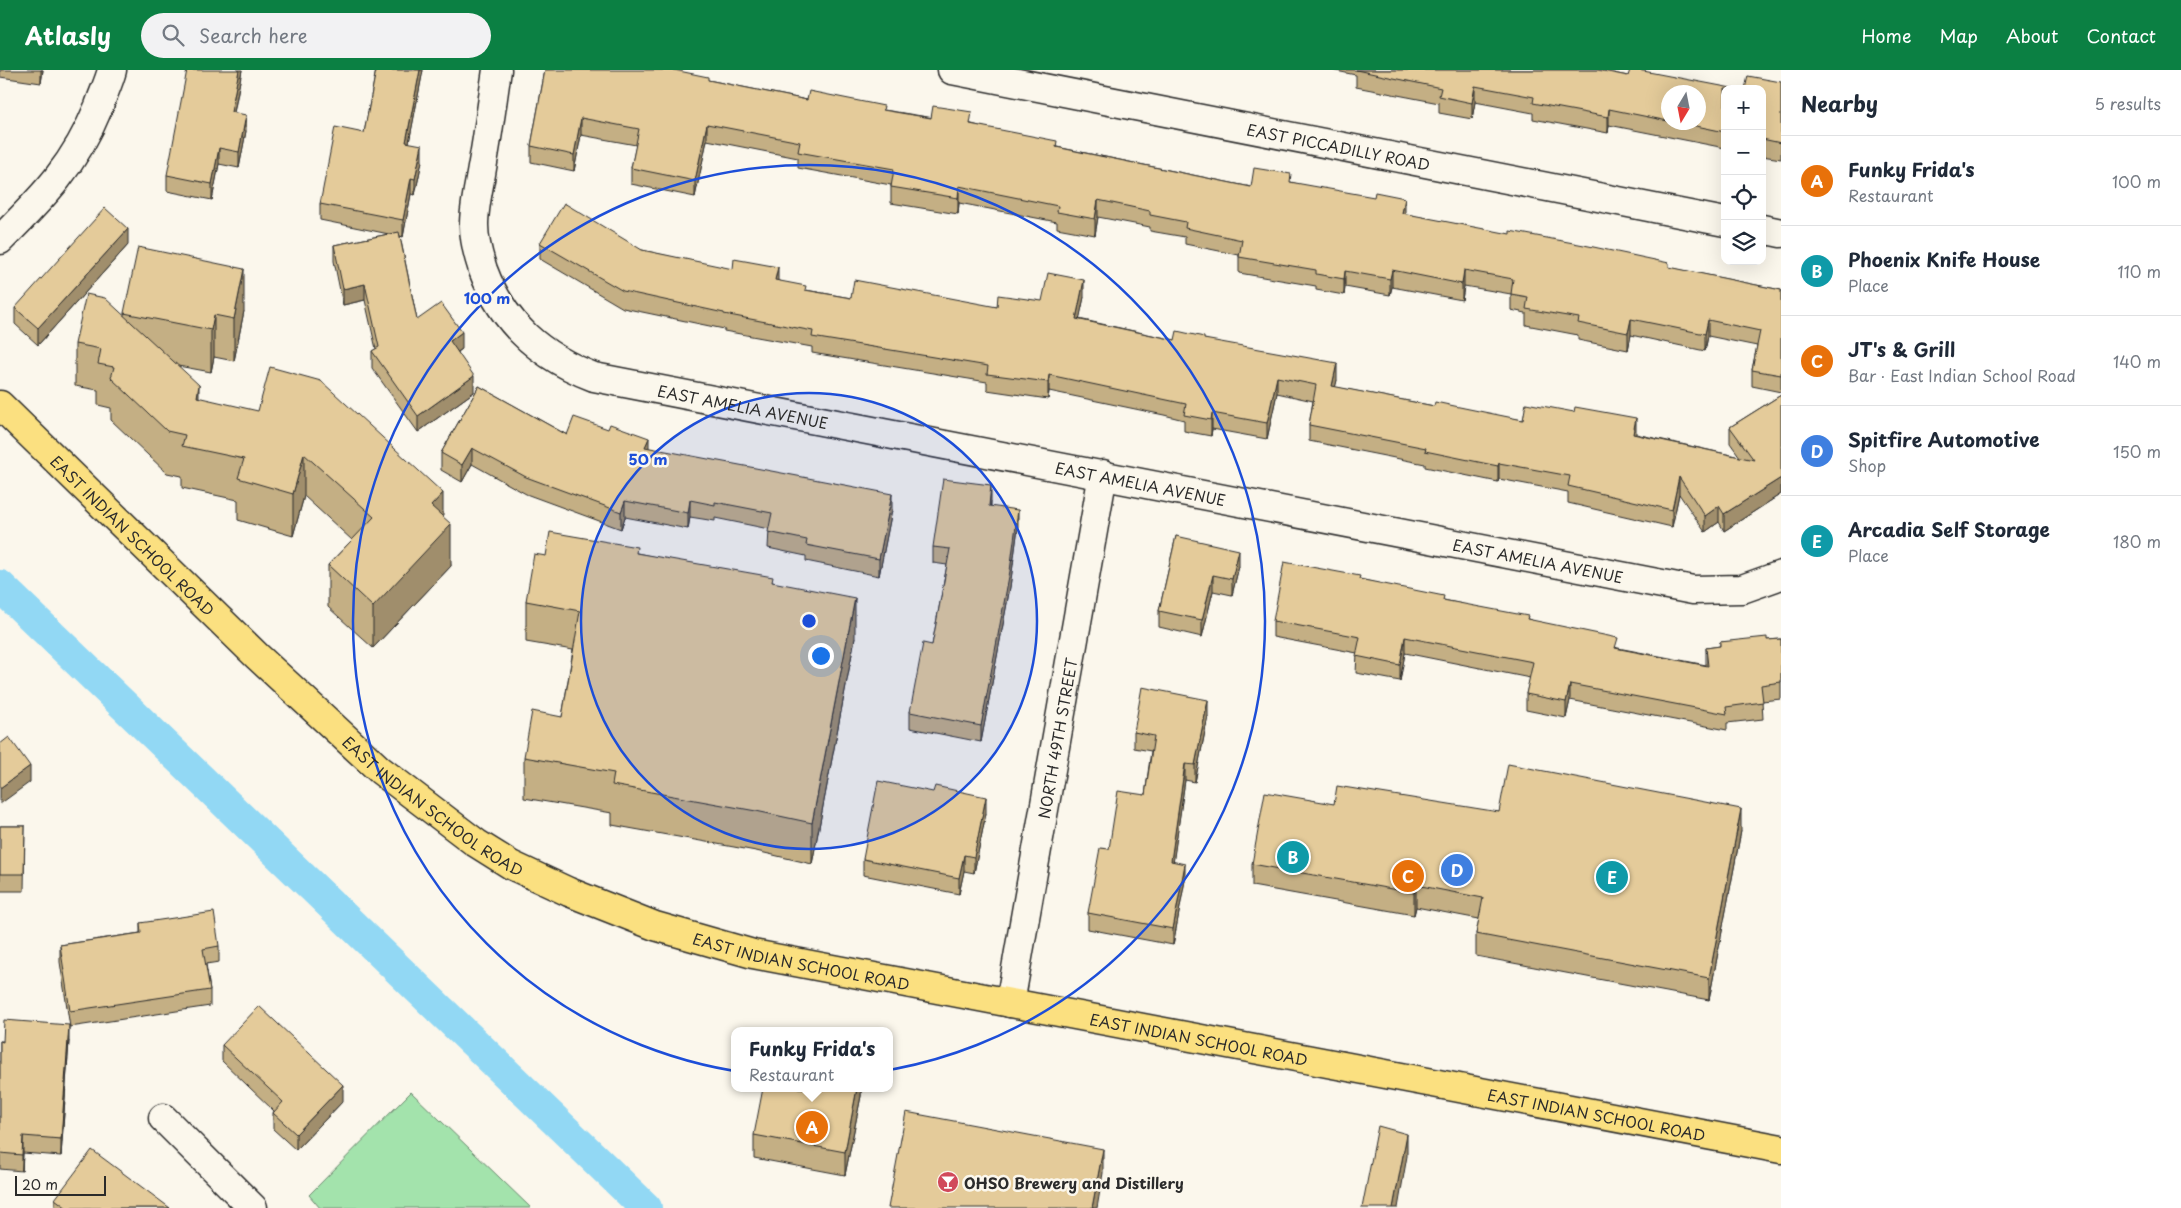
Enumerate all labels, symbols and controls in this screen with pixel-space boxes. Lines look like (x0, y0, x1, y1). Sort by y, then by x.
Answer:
search box (141, 13, 491, 58)
text: Atlasly (25, 17, 111, 53)
icon: search (159, 21, 187, 49)
text: Search here (199, 21, 308, 49)
text: Home (1861, 22, 1911, 49)
text: Map (1939, 22, 1978, 49)
text: About (2006, 22, 2058, 49)
text: Contact (2086, 22, 2156, 49)
north arrow (1661, 85, 1706, 130)
map controls (1721, 85, 1766, 265)
button: + (1721, 85, 1766, 130)
text: Nearby (1801, 87, 1878, 119)
text: 5 results (2094, 91, 2161, 115)
street label: EAST PICCADILLY ROAD (1245, 117, 1432, 175)
button: − (1721, 130, 1766, 175)
text: Funky Frida's (1848, 155, 1975, 183)
text: A (1811, 169, 1823, 193)
text: 100 m (2112, 169, 2161, 193)
button: locate (1721, 175, 1766, 220)
text: Restaurant (1848, 183, 1934, 207)
button: layers (1721, 220, 1766, 265)
text: Phoenix Knife House (1848, 245, 2040, 273)
text: B (1812, 259, 1822, 283)
text: 110 m (2118, 259, 2161, 283)
text: Place (1848, 273, 1889, 297)
text: 100 m (464, 286, 510, 309)
text: JT's & Grill (1848, 335, 1955, 363)
text: C (1811, 349, 1823, 373)
text: 140 m (2113, 349, 2161, 373)
text: Bar · East Indian School Road (1848, 363, 2076, 387)
street label: EAST AMELIA AVENUE (656, 378, 830, 434)
text: Spitfire Automotive (1848, 425, 2039, 453)
text: D (1811, 439, 1823, 463)
text: 150 m (2113, 439, 2161, 463)
text: 50 m (629, 447, 667, 470)
street label: EAST INDIAN SCHOOL ROAD (46, 449, 220, 621)
text: Shop (1848, 453, 1886, 477)
street label: EAST AMELIA AVENUE (1053, 455, 1228, 511)
text: Arcadia Self Storage (1848, 515, 2050, 543)
text: E (1812, 529, 1822, 553)
text: 180 m (2113, 529, 2161, 553)
street label: EAST AMELIA AVENUE (1451, 532, 1626, 588)
text: Place (1848, 543, 1889, 567)
centre of rings (800, 612, 818, 630)
your location (808, 643, 834, 669)
street label: NORTH 49TH STREET (1031, 655, 1082, 820)
street label: EAST INDIAN SCHOOL ROAD (338, 730, 528, 881)
pin: B (1277, 838, 1309, 876)
pin: D (1441, 851, 1473, 889)
pin: C (1392, 857, 1424, 895)
pin: E (1596, 858, 1628, 896)
street label: EAST INDIAN SCHOOL ROAD (690, 926, 912, 995)
street label: EAST INDIAN SCHOOL ROAD (1088, 1007, 1310, 1071)
popup (731, 1027, 893, 1092)
text: Funky Frida's (749, 1034, 875, 1062)
text: Restaurant (749, 1062, 834, 1086)
street label: EAST INDIAN SCHOOL ROAD (1486, 1082, 1708, 1146)
pin: A (796, 1108, 828, 1146)
bar icon: OHSO Brewery and Distillery (936, 1170, 960, 1194)
place label: OHSO Brewery and Distillery (964, 1171, 1184, 1194)
scale bar (15, 1173, 106, 1196)
text: 20 m (22, 1174, 58, 1195)

